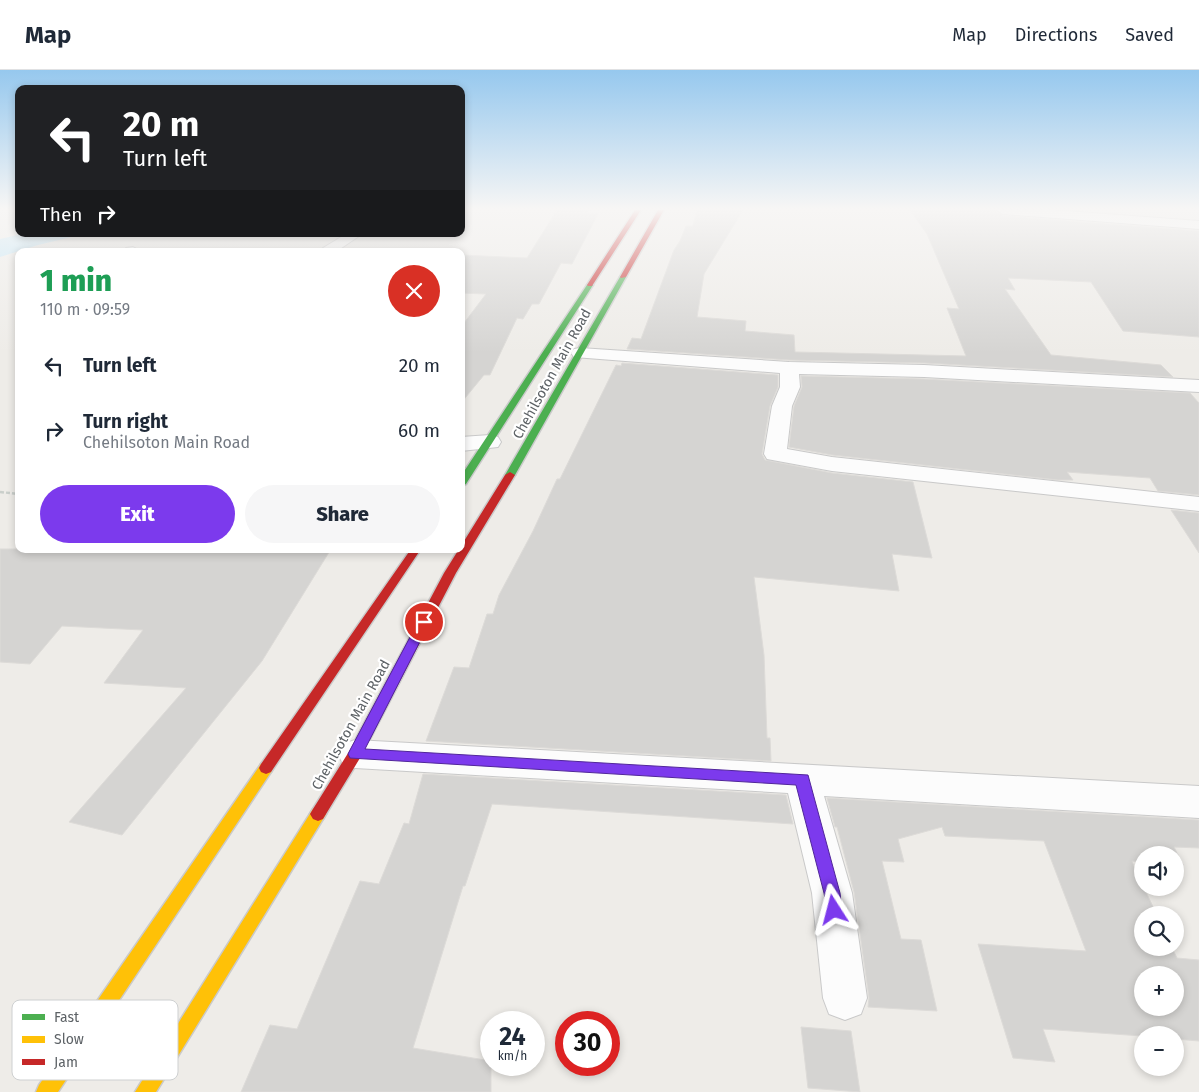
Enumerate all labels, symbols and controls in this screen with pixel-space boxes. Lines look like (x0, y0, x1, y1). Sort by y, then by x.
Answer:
text: Map (25, 21, 71, 49)
text: Map (952, 24, 987, 46)
text: Directions (1015, 24, 1097, 46)
text: Saved (1125, 24, 1174, 46)
text: 20 m (123, 103, 199, 145)
icon: left (40, 105, 105, 170)
text: Turn left (123, 145, 207, 172)
icon: right (92, 200, 120, 228)
text: Then (40, 203, 82, 226)
text: 1 min (40, 263, 112, 299)
button: close (388, 265, 440, 317)
text: 110 m · 09:59 (40, 300, 130, 319)
street label: Chehilsoton Main Road (509, 306, 595, 442)
icon: left (40, 352, 68, 380)
text: Turn left (83, 354, 157, 377)
text: 20 m (399, 354, 440, 377)
text: Turn right (83, 410, 168, 433)
icon: right (40, 417, 68, 445)
text: 60 m (398, 419, 440, 442)
text: Chehilsoton Main Road (83, 433, 250, 452)
button: Exit (40, 485, 235, 543)
button: Share (245, 485, 440, 543)
pin (403, 601, 445, 643)
icon: arrive (410, 608, 438, 636)
street label: Chehilsoton Main Road (308, 657, 394, 793)
map controls (1134, 846, 1184, 1076)
button: sound (1134, 846, 1184, 896)
position arrow (807, 883, 859, 935)
button: search (1134, 906, 1184, 956)
button: + (1134, 966, 1184, 1016)
legend (12, 1000, 178, 1080)
text: Fast (54, 1009, 80, 1026)
speed limit sign: 30 (555, 1011, 620, 1076)
text: 24 (499, 1022, 526, 1052)
button: − (1134, 1026, 1184, 1076)
text: Slow (54, 1031, 84, 1048)
text: km/h (498, 1049, 527, 1063)
text: Jam (54, 1054, 78, 1071)

